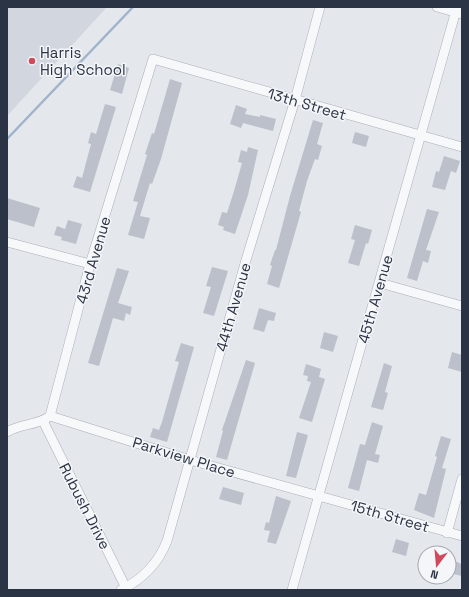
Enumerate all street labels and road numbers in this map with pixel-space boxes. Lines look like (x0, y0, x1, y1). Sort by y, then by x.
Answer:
street label: 13th Street (265, 84, 349, 124)
street label: 43rd Avenue (71, 214, 115, 306)
street label: 45th Avenue (353, 252, 397, 345)
street label: 44th Avenue (211, 260, 255, 354)
street label: Parkview Place (130, 432, 238, 482)
street label: Rubush Drive (55, 460, 115, 552)
street label: 15th Street (348, 496, 432, 536)

